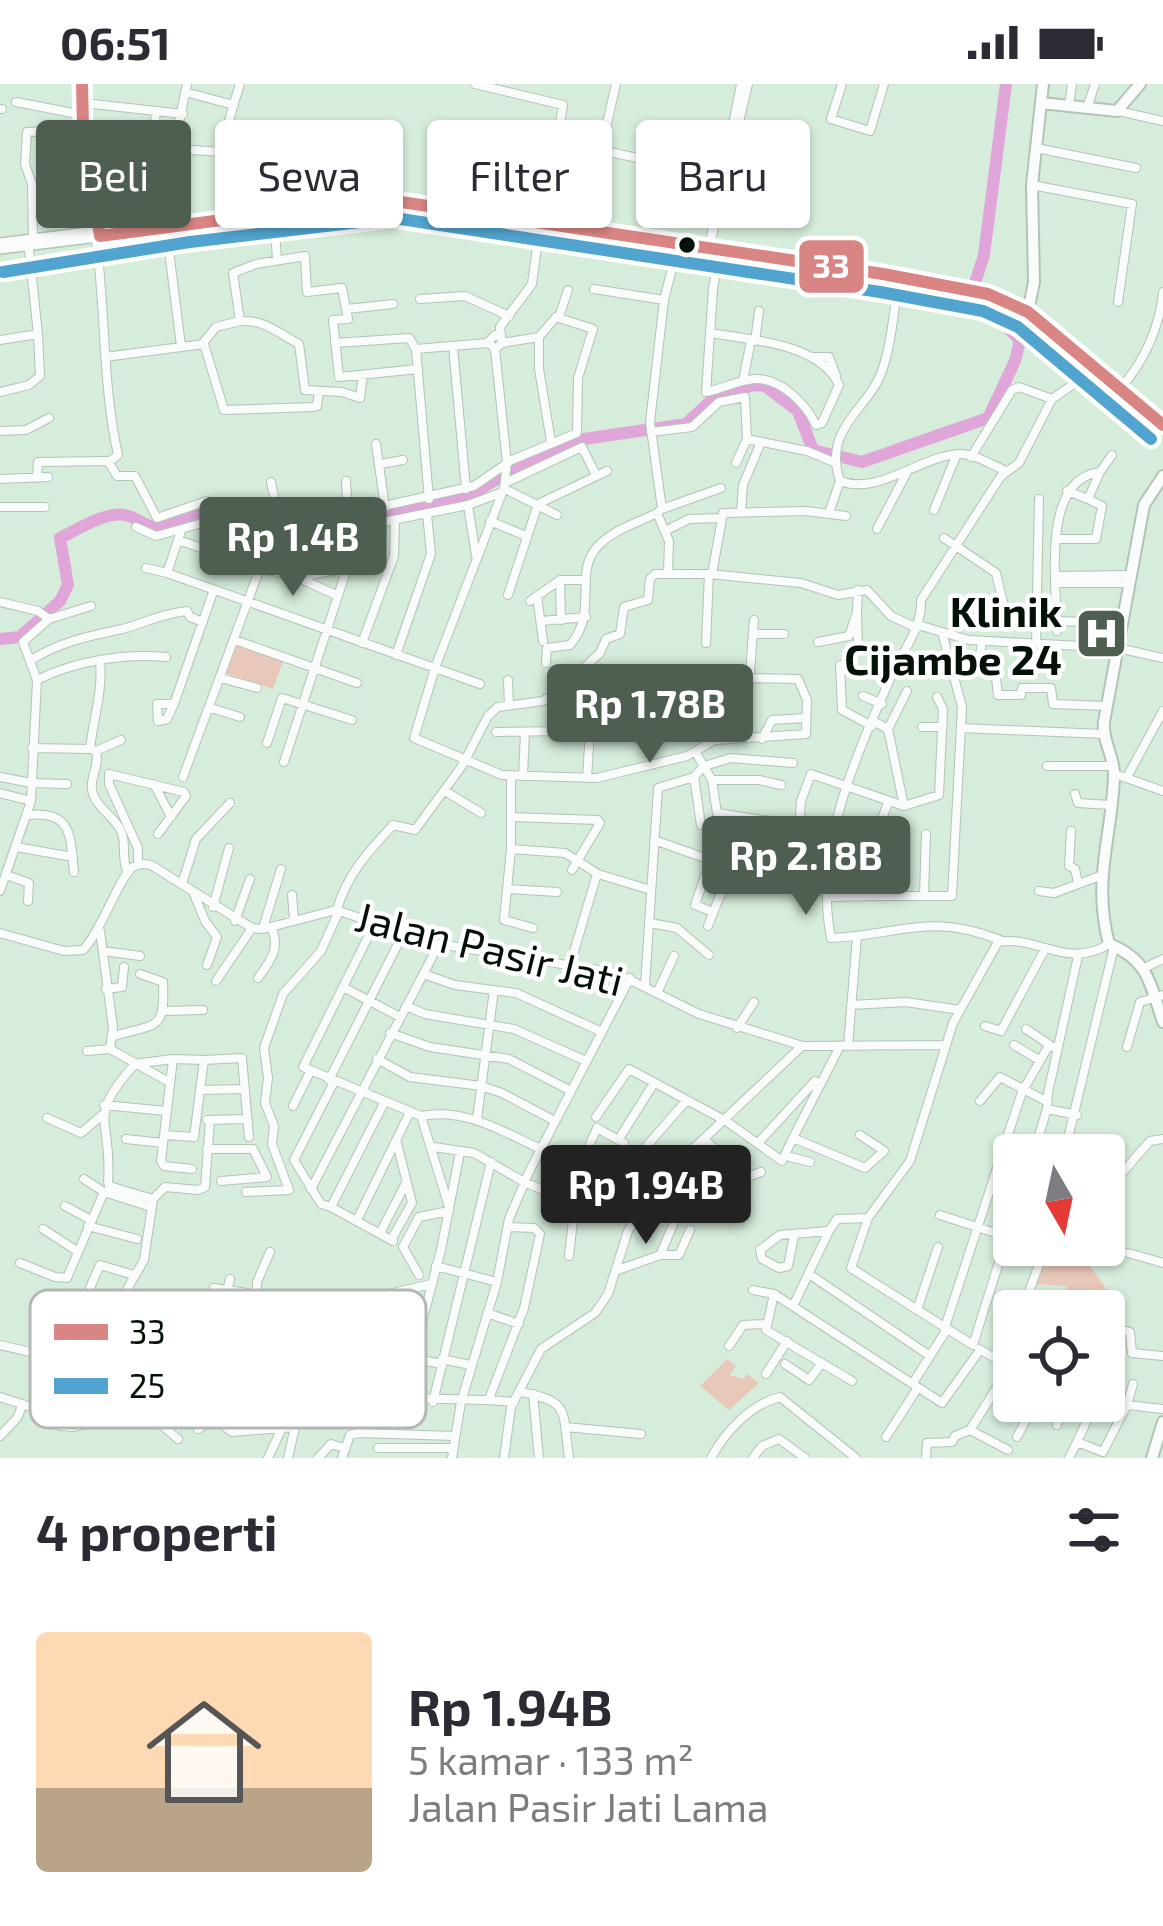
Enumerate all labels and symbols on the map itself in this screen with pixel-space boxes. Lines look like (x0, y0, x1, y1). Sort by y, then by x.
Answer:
unlabelled marker (676, 234, 698, 256)
line badge: 33 (797, 238, 866, 295)
text: 33 (812, 245, 850, 285)
pin: Rp 1.4B (182, 497, 404, 599)
place label: Klinik Cijambe 24 (844, 585, 1063, 684)
hospital icon: Klinik Cijambe 24 (1073, 606, 1129, 662)
pin: Rp 1.78B (526, 664, 774, 766)
pin: Rp 2.18B (682, 816, 930, 918)
street label: Jalan Pasir Jati (351, 890, 629, 1004)
north arrow (993, 1134, 1125, 1266)
pin: Rp 1.94B (522, 1145, 770, 1247)
legend (30, 1290, 426, 1428)
text: 33 (129, 1311, 166, 1351)
text: 25 (129, 1365, 165, 1405)

